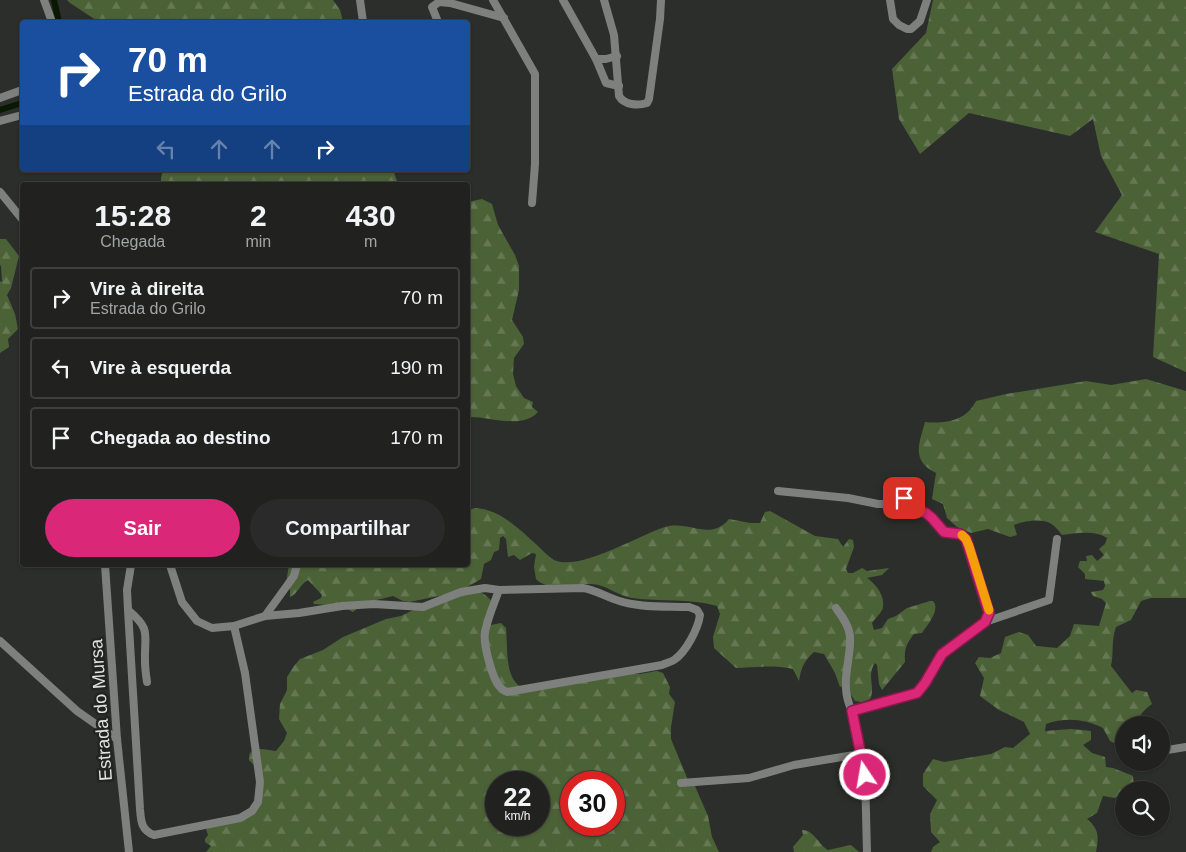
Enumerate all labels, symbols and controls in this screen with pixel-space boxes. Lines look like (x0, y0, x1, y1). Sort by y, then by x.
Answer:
icon: right (45, 40, 110, 105)
text: 70 m (128, 40, 208, 79)
text: Estrada do Grilo (128, 81, 287, 106)
icon: left (152, 135, 180, 163)
icon: ahead (205, 135, 233, 163)
icon: ahead (258, 135, 286, 163)
icon: right (311, 135, 339, 163)
text: 15:28 (94, 199, 171, 232)
text: 2 (250, 199, 267, 232)
text: 430 (346, 199, 396, 232)
text: Chegada (100, 233, 165, 250)
text: min (245, 233, 271, 250)
text: m (364, 233, 377, 250)
text: Vire à direita (90, 278, 204, 299)
icon: right (47, 284, 75, 312)
text: 70 m (401, 287, 443, 308)
text: Estrada do Grilo (90, 300, 206, 317)
icon: left (47, 354, 75, 382)
text: Vire à esquerda (90, 357, 231, 378)
text: 190 m (390, 357, 443, 378)
icon: arrive (47, 424, 75, 452)
text: Chegada ao destino (90, 427, 271, 448)
text: 170 m (390, 427, 443, 448)
pin (883, 477, 925, 519)
icon: arrive (890, 484, 918, 512)
button: Sair (45, 499, 240, 557)
button: Compartilhar (250, 499, 445, 557)
street label: Estrada do Mursa (86, 637, 116, 782)
map controls (1115, 716, 1170, 836)
button: sound (1115, 716, 1170, 771)
position arrow (838, 748, 890, 800)
speed limit sign: 30 (560, 771, 625, 836)
button: search (1115, 781, 1170, 836)
text: 22 (504, 783, 531, 811)
text: km/h (504, 809, 531, 823)

